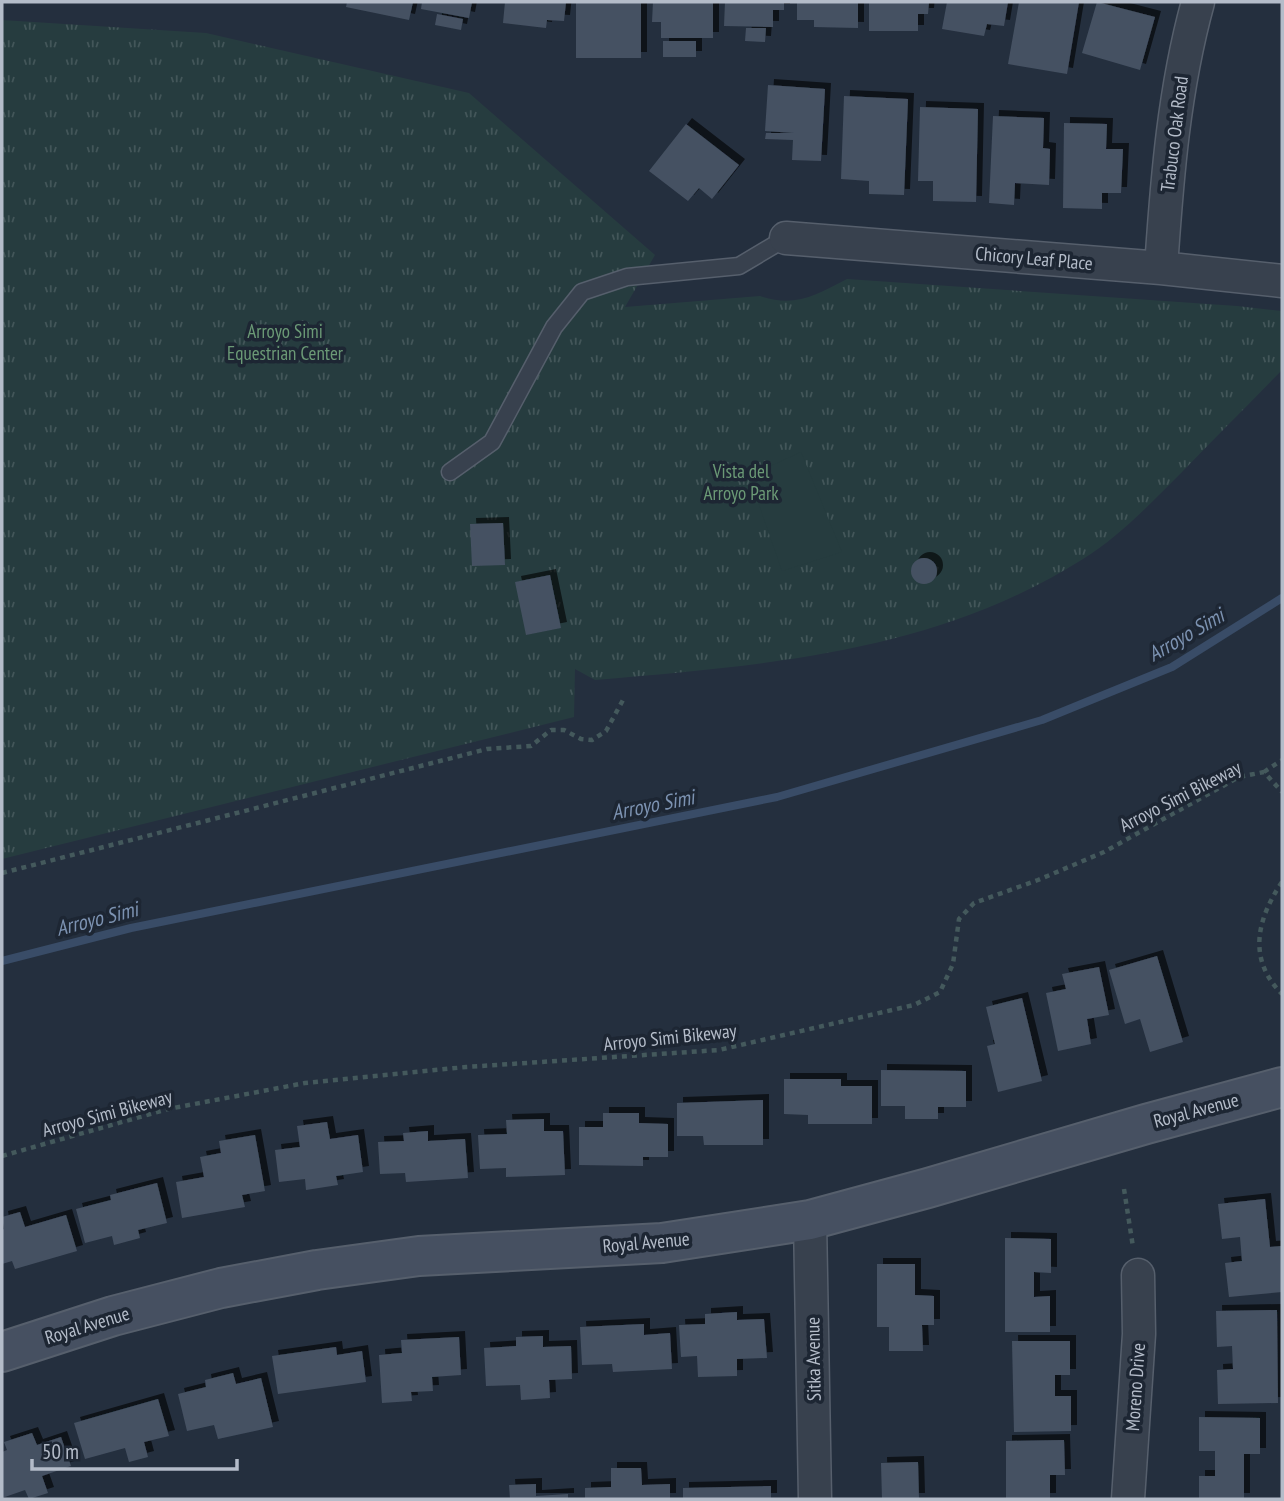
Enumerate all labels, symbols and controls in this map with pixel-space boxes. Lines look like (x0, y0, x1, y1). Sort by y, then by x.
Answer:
street label: Trabuco Oak Road (1155, 75, 1193, 193)
street label: Chicory Leaf Place (974, 241, 1094, 275)
park label: Arroyo Simi Equestrian Center (227, 319, 344, 365)
park label: Vista del Arroyo Park (703, 459, 779, 505)
water label: Arroyo Simi (1143, 601, 1231, 667)
street label: Arroyo Simi Bikeway (1115, 755, 1246, 837)
water label: Arroyo Simi (609, 783, 699, 826)
water label: Arroyo Simi (53, 895, 143, 942)
street label: Arroyo Simi Bikeway (602, 1018, 738, 1056)
street label: Arroyo Simi Bikeway (39, 1084, 175, 1142)
street label: Royal Avenue (1151, 1087, 1241, 1133)
street label: Royal Avenue (602, 1226, 691, 1258)
street label: Royal Avenue (42, 1301, 132, 1349)
street label: Sitka Avenue (800, 1317, 826, 1401)
street label: Moreno Drive (1120, 1342, 1150, 1432)
scale bar (32, 1428, 236, 1472)
text: 50 m (42, 1438, 79, 1465)

